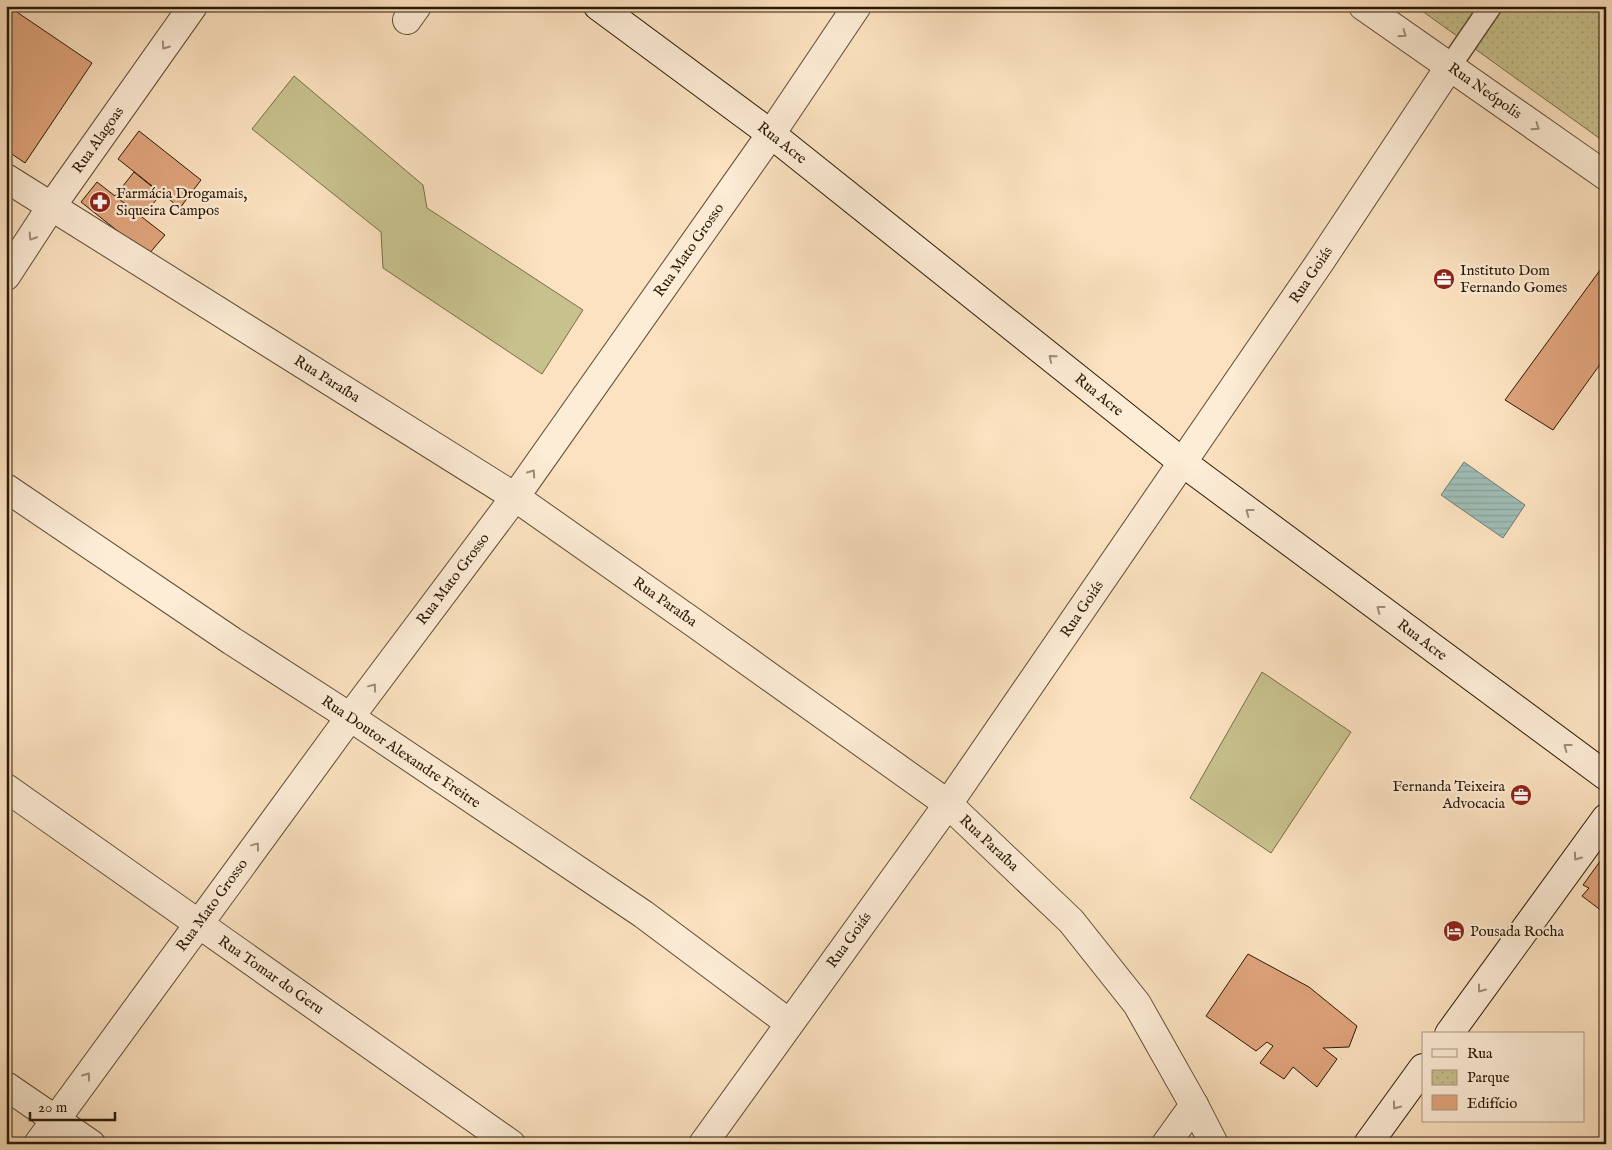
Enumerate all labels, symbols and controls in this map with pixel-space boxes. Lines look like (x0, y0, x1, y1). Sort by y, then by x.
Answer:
one-way arrow (1397, 28, 1407, 37)
one-way arrow (162, 40, 171, 50)
street label: Rua Neópolis (1444, 59, 1526, 123)
street label: Rua Alagoas (68, 103, 128, 177)
street label: Rua Acre (753, 118, 811, 168)
one-way arrow (1530, 121, 1540, 130)
place label: Farmácia Drogamais, Siqueira Campos (116, 184, 247, 220)
pharmacy icon: Farmácia Drogamais, Siqueira Campos (88, 190, 112, 214)
street label: Rua Mato Grosso (650, 199, 728, 301)
one-way arrow (28, 231, 38, 240)
street label: Rua Goiás (1285, 243, 1337, 307)
place label: Instituto Dom Fernando Gomes (1460, 261, 1567, 297)
office icon: Instituto Dom Fernando Gomes (1432, 267, 1456, 291)
street label: Rua Paraíba (290, 351, 364, 407)
one-way arrow (1049, 356, 1058, 364)
street label: Rua Acre (1071, 369, 1128, 421)
one-way arrow (526, 469, 535, 478)
one-way arrow (1245, 509, 1255, 518)
street label: Rua Mato Grosso (412, 529, 494, 629)
street label: Rua Paraíba (629, 573, 701, 631)
street label: Rua Goiás (1056, 577, 1108, 641)
one-way arrow (1376, 606, 1386, 615)
street label: Rua Acre (1393, 615, 1451, 665)
one-way arrow (367, 684, 375, 693)
street label: Rua Doutor Alexandre Freitre (318, 691, 484, 813)
one-way arrow (1563, 744, 1573, 753)
place label: Fernanda Teixeira Advocacia (1392, 777, 1506, 813)
office icon: Fernanda Teixeira Advocacia (1509, 783, 1533, 807)
street label: Rua Paraíba (955, 811, 1023, 876)
one-way arrow (250, 842, 259, 852)
one-way arrow (1574, 851, 1583, 861)
street label: Rua Mato Grosso (172, 855, 252, 955)
street label: Rua Goiás (822, 908, 876, 972)
hotel icon: Pousada Rocha (1442, 919, 1466, 943)
place label: Pousada Rocha (1470, 922, 1565, 941)
street label: Rua Tomar do Geru (214, 931, 328, 1019)
one-way arrow (1479, 983, 1487, 992)
legend (1422, 1032, 1584, 1122)
text: Rua (1467, 1044, 1493, 1063)
text: Parque (1467, 1068, 1510, 1087)
one-way arrow (81, 1072, 90, 1082)
scale bar (30, 1090, 115, 1122)
text: Edifício (1467, 1094, 1517, 1113)
text: 20 m (38, 1098, 68, 1117)
one-way arrow (1393, 1100, 1402, 1110)

